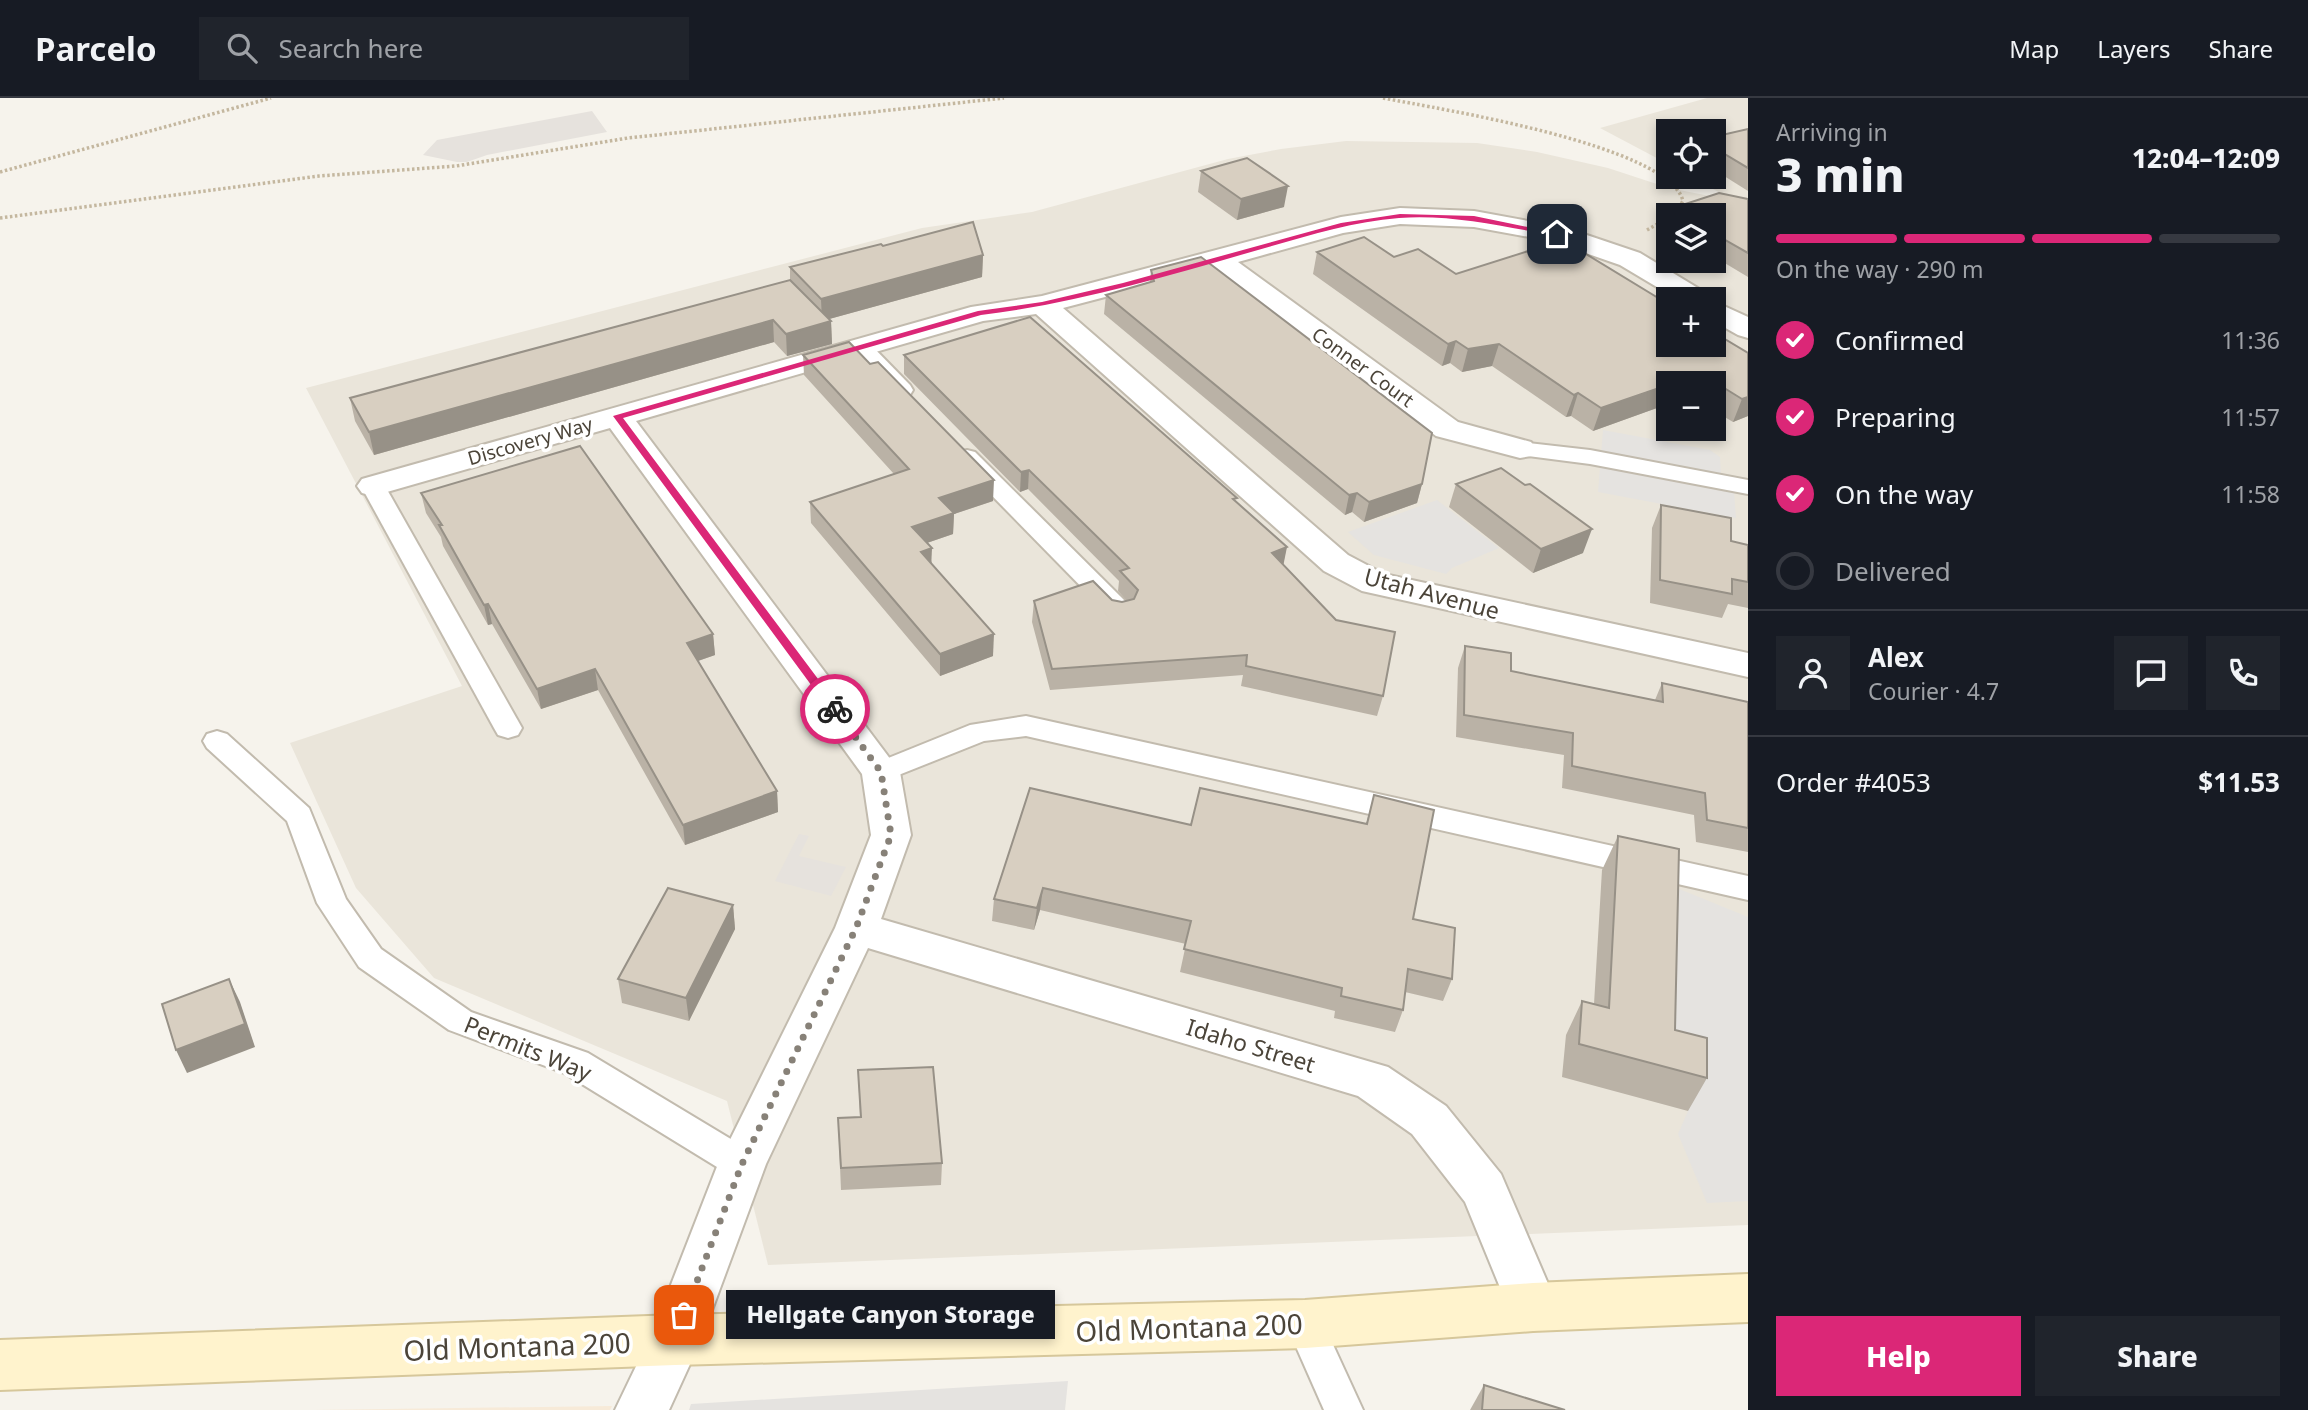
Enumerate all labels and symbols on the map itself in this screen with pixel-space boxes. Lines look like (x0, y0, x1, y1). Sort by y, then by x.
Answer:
pin (1527, 204, 1587, 264)
street label: Conner Court (1307, 321, 1419, 413)
street label: Discovery Way (465, 411, 596, 471)
street label: Utah Avenue (1361, 560, 1503, 626)
courier (800, 674, 870, 744)
street label: Permits Way (460, 1008, 597, 1088)
street label: Idaho Street (1183, 1010, 1319, 1080)
pin (654, 1285, 714, 1345)
callout: Hellgate Canyon Storage (726, 1290, 1055, 1340)
street label: Old Montana 200 (1075, 1304, 1303, 1350)
street label: Old Montana 200 (403, 1323, 631, 1369)

